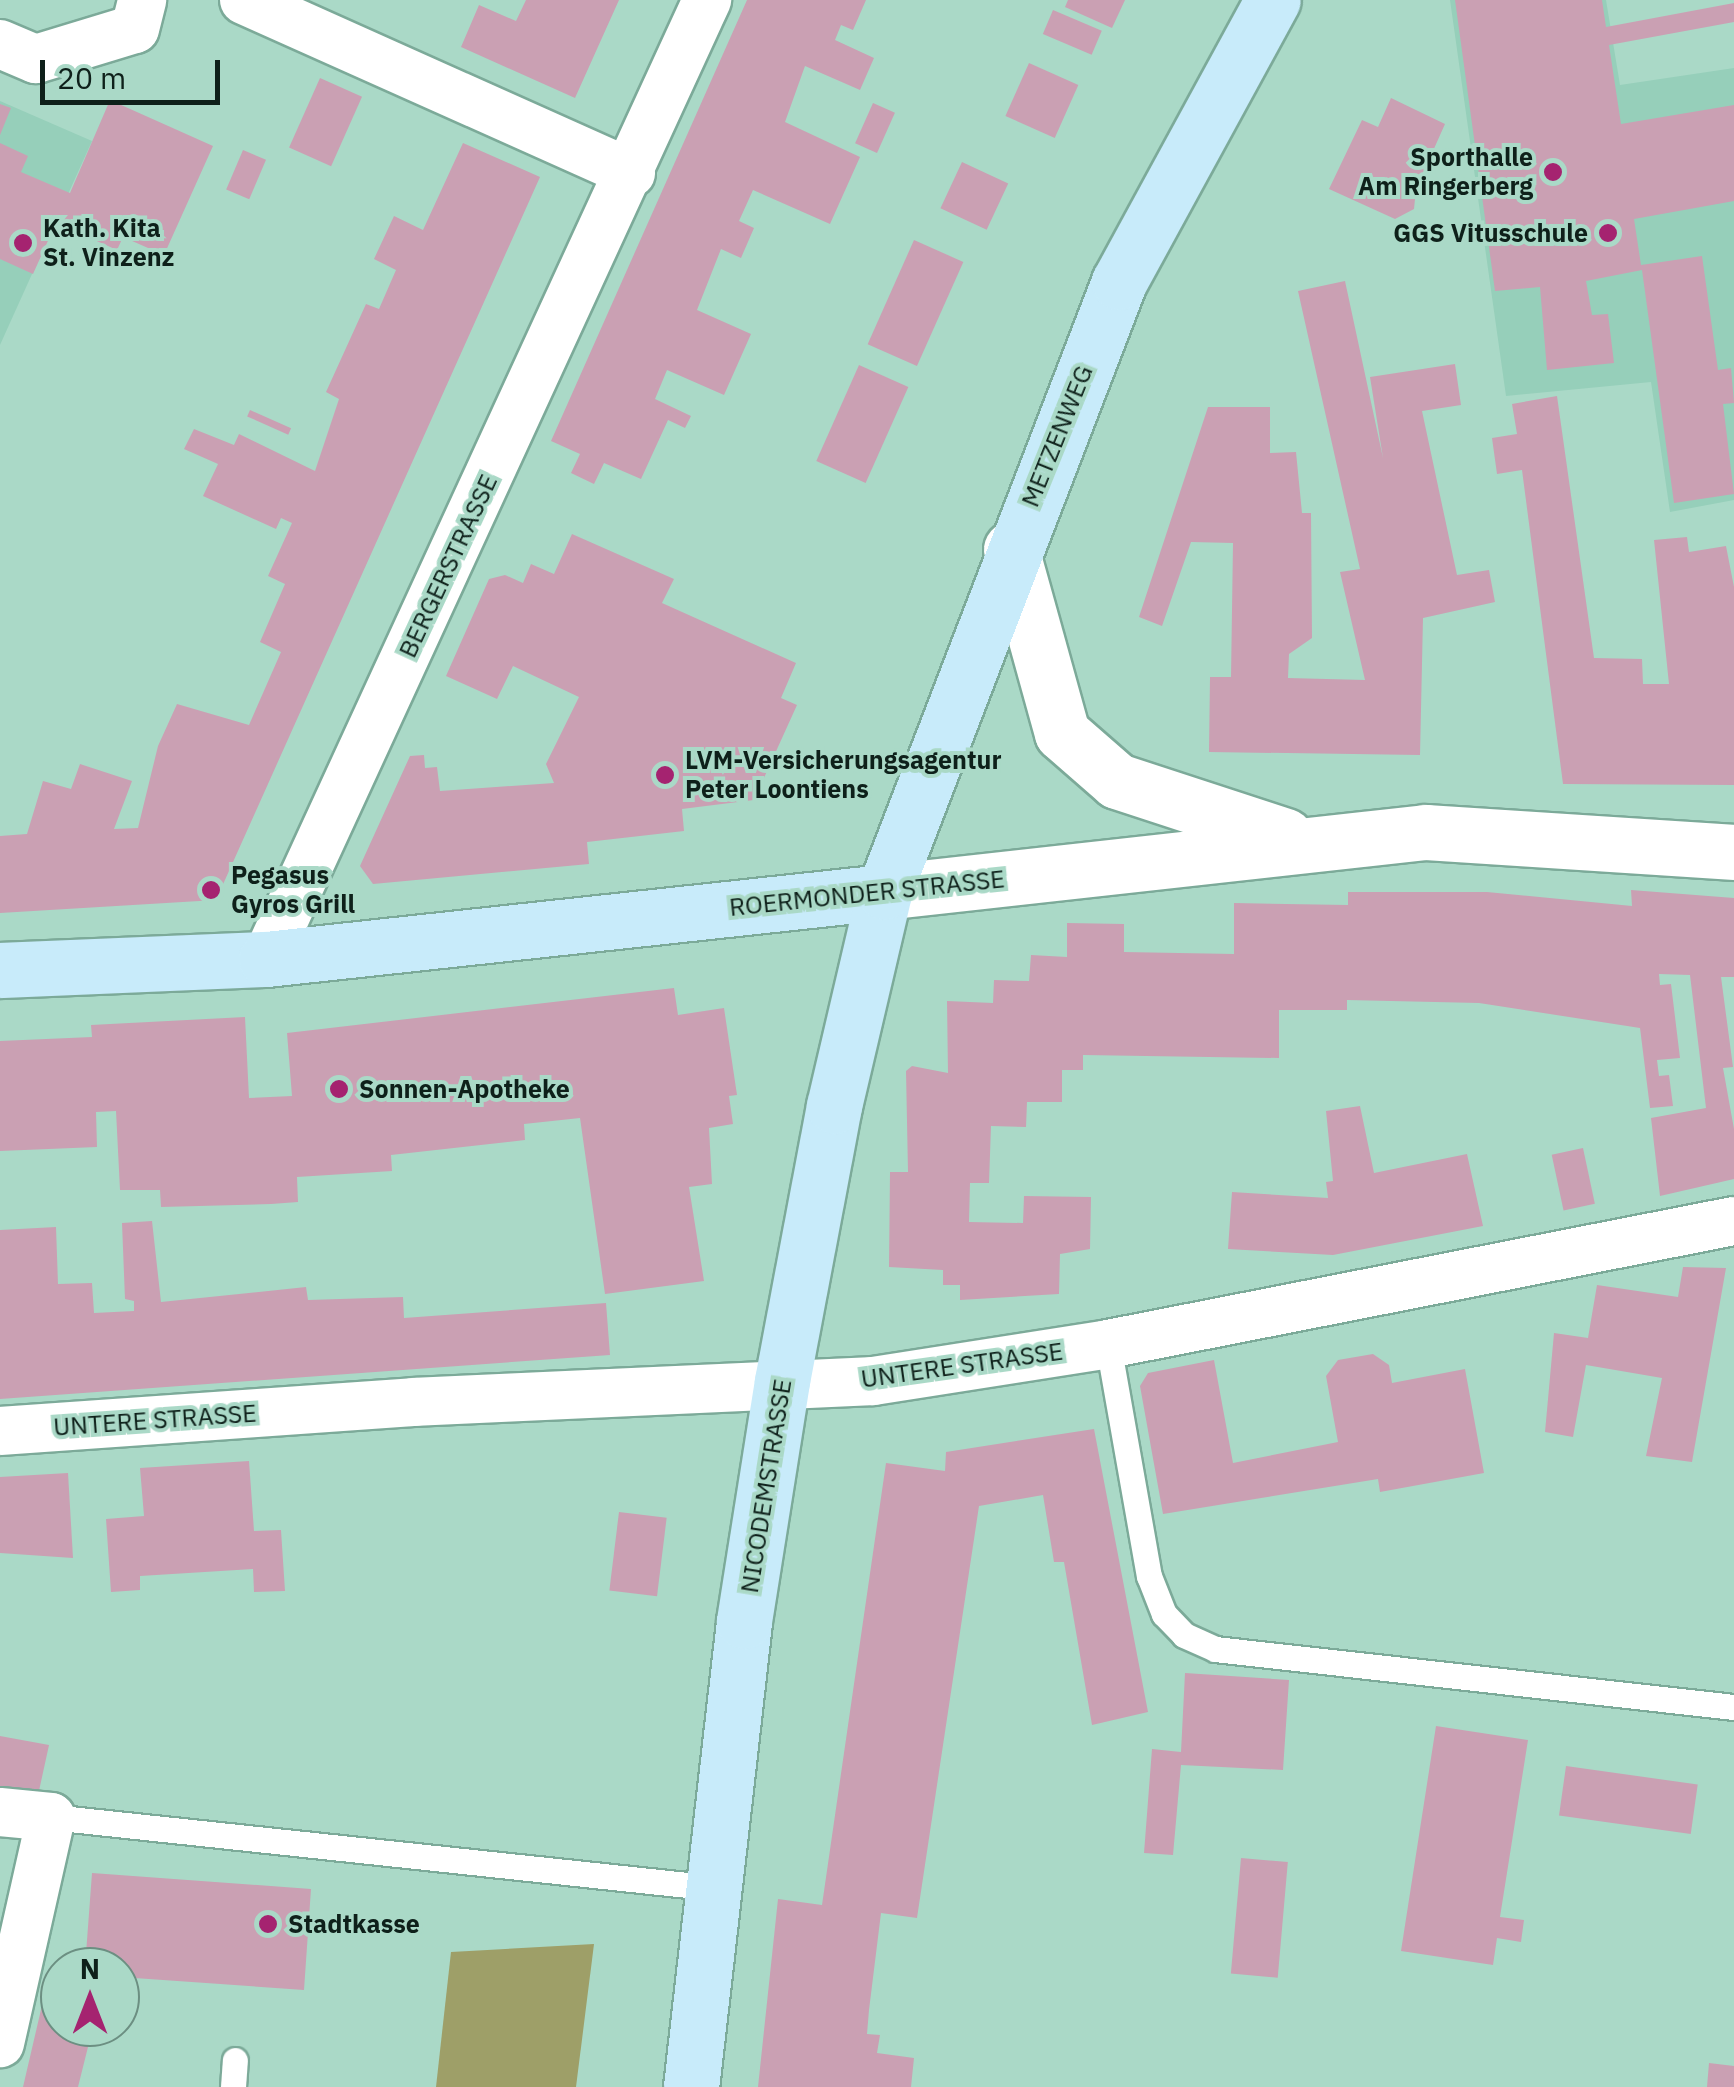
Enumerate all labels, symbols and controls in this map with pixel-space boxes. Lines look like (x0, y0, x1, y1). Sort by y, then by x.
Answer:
scale bar (45, 40, 225, 102)
text: 20 m (57, 58, 126, 97)
place label: Sporthalle Am Ringerberg (1358, 143, 1533, 202)
marker: Sporthalle Am Ringerberg (1542, 161, 1564, 183)
place label: Kath. Kita St. Vinzenz (43, 214, 175, 273)
place label: GGS Vitusschule (1393, 218, 1588, 248)
marker: GGS Vitusschule (1597, 222, 1619, 244)
marker: Kath. Kita St. Vinzenz (12, 232, 34, 254)
street label: METZENWEG (1015, 361, 1099, 511)
street label: BERGERSTRASSE (392, 470, 504, 662)
place label: LVM-Versicherungsagentur Peter Loontiens (685, 746, 1001, 805)
marker: LVM-Versicherungsagentur Peter Loontiens (654, 764, 676, 786)
place label: Pegasus Gyros Grill (231, 861, 355, 920)
street label: ROERMONDER STRASSE (728, 864, 1006, 922)
marker: Pegasus Gyros Grill (200, 879, 222, 901)
place label: Sonnen-Apotheke (359, 1074, 570, 1104)
marker: Sonnen-Apotheke (328, 1078, 350, 1100)
street label: UNTERE STRASSE (859, 1336, 1065, 1394)
street label: NICODEMSTRASSE (734, 1377, 798, 1595)
street label: UNTERE STRASSE (52, 1398, 258, 1442)
place label: Stadtkasse (288, 1909, 420, 1939)
marker: Stadtkasse (257, 1913, 279, 1935)
north arrow (40, 1947, 140, 2047)
text: N (80, 1950, 100, 1987)

